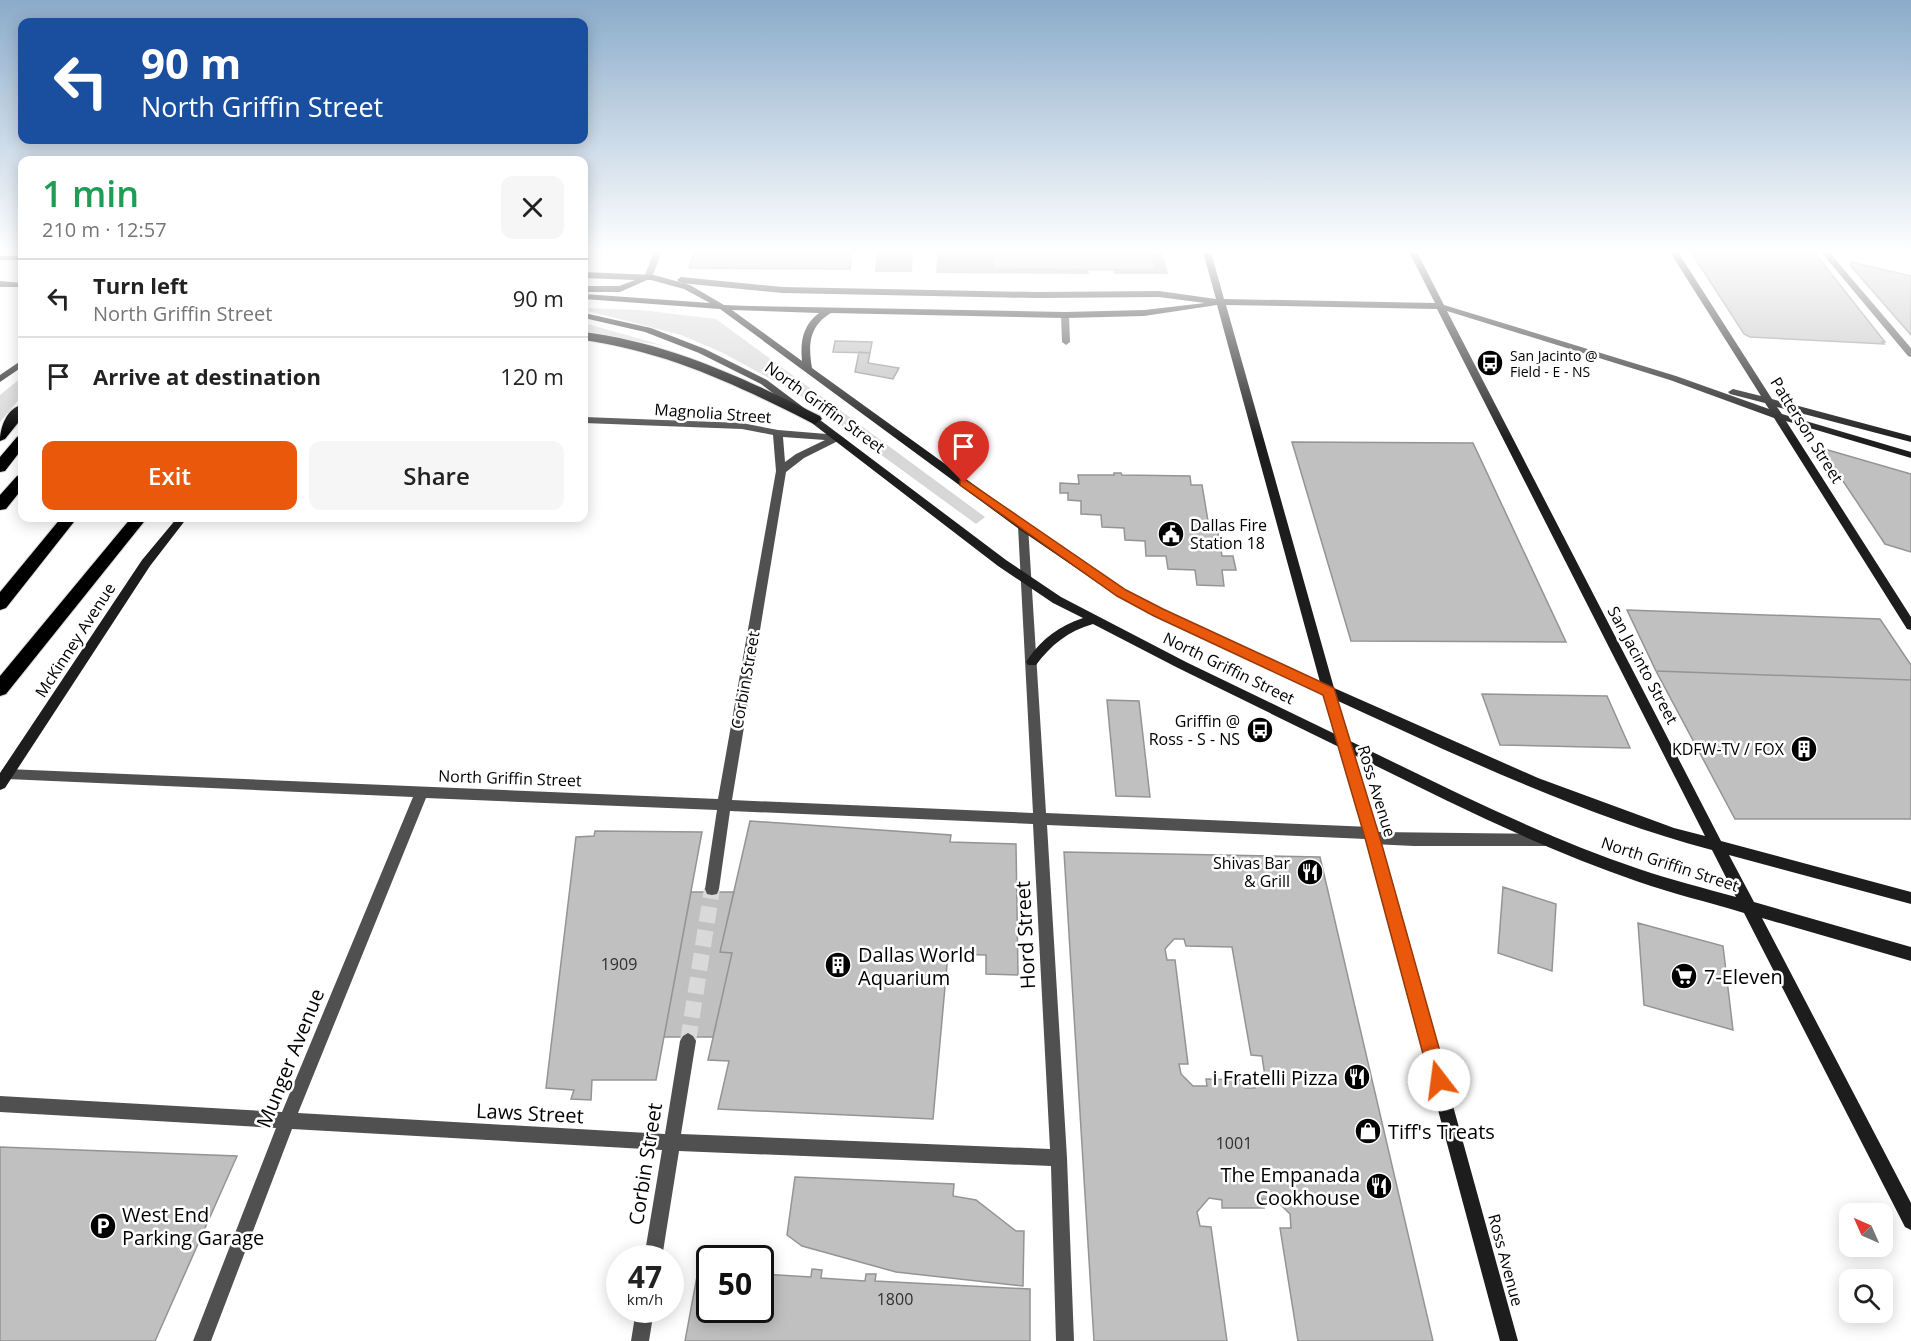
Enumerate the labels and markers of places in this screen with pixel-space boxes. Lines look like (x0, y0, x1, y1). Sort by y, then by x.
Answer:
place label: San Jacinto @ Field - E - NS (1510, 346, 1598, 381)
bus stop icon: San Jacinto @ Field - E - NS (1475, 348, 1505, 378)
pin (938, 421, 989, 483)
place label: Dallas Fire Station 18 (1190, 514, 1267, 554)
public building icon: Dallas Fire Station 18 (1156, 519, 1186, 549)
place label: Griffin @ Ross - S - NS (1149, 710, 1240, 750)
bus stop icon: Griffin @ Ross - S - NS (1245, 715, 1275, 745)
building icon: KDFW-TV / FOX (1789, 734, 1819, 764)
place label: KDFW-TV / FOX (1672, 738, 1785, 760)
place label: Shivas Bar & Grill (1213, 852, 1290, 892)
restaurant icon: Shivas Bar & Grill (1295, 857, 1325, 887)
place label: Dallas World Aquarium (858, 941, 976, 991)
building icon: Dallas World Aquarium (823, 950, 853, 980)
supermarket icon: 7-Eleven (1669, 961, 1699, 991)
place label: 7-Eleven (1704, 963, 1783, 990)
restaurant icon: i Fratelli Pizza (1342, 1062, 1372, 1092)
place label: i Fratelli Pizza (1213, 1064, 1338, 1091)
shop icon: Tiff's Treats (1353, 1116, 1383, 1146)
place label: Tiff's Treats (1388, 1118, 1495, 1145)
place label: The Empanada Cookhouse (1221, 1161, 1360, 1211)
restaurant icon: The Empanada Cookhouse (1364, 1171, 1394, 1201)
place label: West End Parking Garage (122, 1201, 264, 1251)
parking icon: West End Parking Garage (88, 1211, 118, 1241)

